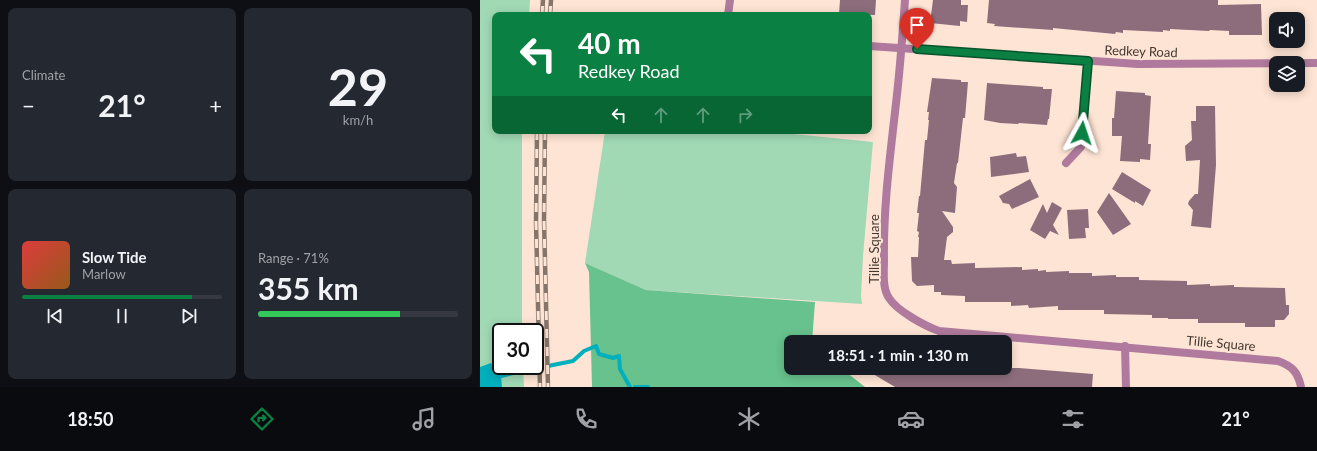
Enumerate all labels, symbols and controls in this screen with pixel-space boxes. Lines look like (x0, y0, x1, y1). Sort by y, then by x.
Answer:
pin (900, 8, 934, 49)
map controls (1269, 12, 1305, 92)
button: sound (1269, 12, 1305, 48)
icon: arrive (906, 14, 928, 36)
text: 40 m (578, 26, 641, 60)
icon: left (512, 28, 564, 80)
street label: Redkey Road (1104, 42, 1178, 60)
text: 29 (328, 55, 388, 117)
button: layers (1269, 56, 1305, 92)
text: Redkey Road (578, 60, 680, 82)
text: Climate (22, 67, 65, 83)
text: 21° (98, 87, 146, 123)
text: − (22, 92, 35, 119)
text: + (209, 92, 222, 119)
icon: left (608, 104, 630, 126)
icon: ahead (650, 104, 672, 126)
icon: ahead (692, 104, 714, 126)
icon: right (734, 104, 756, 126)
text: km/h (343, 112, 373, 128)
position arrow (1061, 112, 1103, 154)
street label: Tillie Square (866, 214, 882, 284)
text: Slow Tide (82, 248, 147, 266)
text: Range · 71% (258, 250, 329, 266)
text: Marlow (82, 266, 126, 282)
text: 355 km (258, 270, 359, 306)
icon: previous (44, 305, 66, 327)
icon: pause (111, 305, 133, 327)
icon: next (178, 305, 200, 327)
speed limit sign: 30 (492, 323, 544, 375)
street label: Tillie Square (1186, 332, 1256, 354)
text: 18:51 · 1 min · 130 m (828, 346, 968, 364)
icon: directions (248, 405, 276, 433)
icon: music (410, 405, 438, 433)
icon: phone (572, 405, 600, 433)
icon: climate (735, 405, 763, 433)
icon: car (897, 405, 925, 433)
icon: filters (1059, 405, 1087, 433)
text: 18:50 (67, 408, 114, 430)
text: 21° (1221, 408, 1250, 430)

